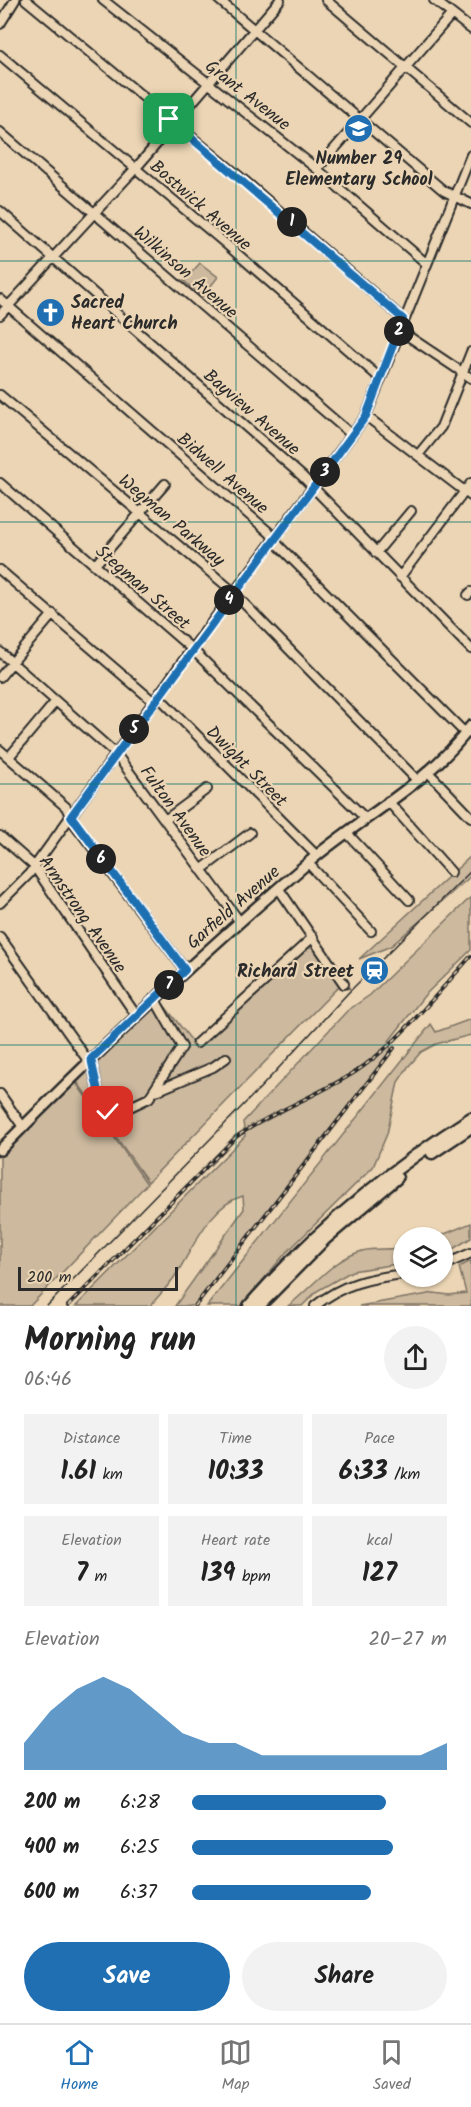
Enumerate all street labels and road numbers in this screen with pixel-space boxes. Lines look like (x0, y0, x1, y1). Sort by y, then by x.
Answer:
street label: Grant Avenue (198, 53, 296, 139)
street label: Bostwick Avenue (142, 153, 258, 259)
street label: Wilkinson Avenue (126, 219, 244, 327)
street label: Bayview Avenue (196, 363, 306, 464)
street label: Bidwell Avenue (169, 426, 275, 522)
street label: Wegman Parkway (111, 468, 231, 575)
street label: Stegman Street (88, 538, 197, 639)
street label: Dwight Street (198, 719, 294, 816)
street label: Fulton Avenue (131, 760, 218, 864)
street label: Armstrong Avenue (30, 850, 133, 980)
street label: Garfield Avenue (180, 859, 288, 957)

